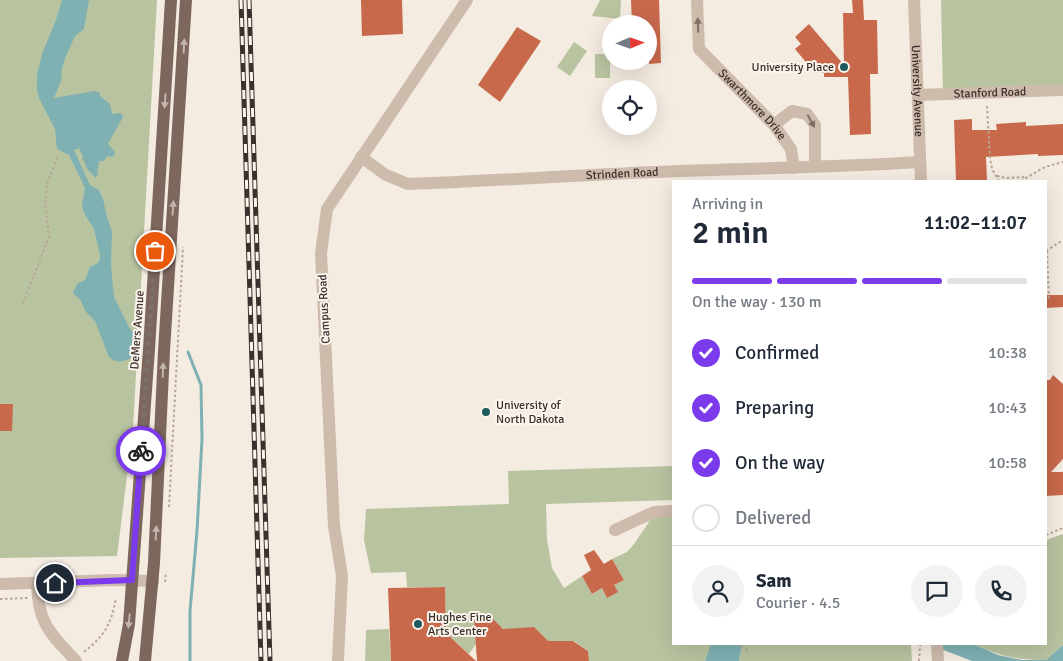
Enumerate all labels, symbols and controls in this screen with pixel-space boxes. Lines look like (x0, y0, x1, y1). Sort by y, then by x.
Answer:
north arrow (602, 15, 658, 70)
map controls (602, 15, 657, 135)
one-way arrow (693, 16, 701, 32)
one-way arrow (180, 38, 188, 54)
street label: University Avenue (908, 45, 926, 137)
place label: University Place (752, 60, 834, 75)
marker: University Place (838, 61, 850, 73)
street label: Swarthmore Drive (715, 66, 789, 143)
button: locate (602, 80, 657, 135)
street label: Stanford Road (953, 84, 1027, 102)
one-way arrow (160, 93, 168, 109)
one-way arrow (806, 115, 815, 128)
street label: Strinden Road (586, 165, 659, 183)
text: Arriving in (692, 194, 763, 214)
one-way arrow (170, 200, 178, 216)
text: 11:02–11:07 (924, 211, 1027, 235)
text: 2 min (692, 213, 769, 252)
pin (134, 230, 176, 272)
icon: bag (141, 237, 169, 265)
street label: Campus Road (315, 274, 334, 344)
street label: DeMers Avenue (127, 290, 148, 370)
text: On the way · 130 m (692, 292, 822, 312)
icon: check (692, 339, 720, 367)
text: Confirmed (735, 341, 819, 365)
text: 10:38 (988, 343, 1027, 363)
one-way arrow (159, 362, 167, 378)
icon: check (692, 394, 720, 422)
text: Preparing (735, 396, 814, 420)
place label: University of North Dakota (496, 398, 564, 427)
text: 10:43 (988, 398, 1027, 418)
marker: University of North Dakota (480, 406, 492, 418)
courier (116, 426, 166, 476)
icon: bike (127, 437, 155, 465)
icon: check (692, 449, 720, 477)
text: On the way (735, 451, 825, 475)
text: 10:58 (988, 453, 1027, 473)
text: Delivered (735, 506, 811, 530)
one-way arrow (152, 524, 160, 540)
pin (34, 562, 76, 604)
button: person (692, 565, 744, 617)
button: chat (911, 565, 963, 617)
button: phone (975, 565, 1027, 617)
icon: home (41, 569, 69, 597)
text: Sam (756, 569, 792, 593)
text: Courier · 4.5 (756, 593, 840, 613)
place label: Hughes Fine Arts Center (428, 610, 492, 639)
one-way arrow (124, 613, 132, 629)
marker: Hughes Fine Arts Center (412, 618, 424, 630)

